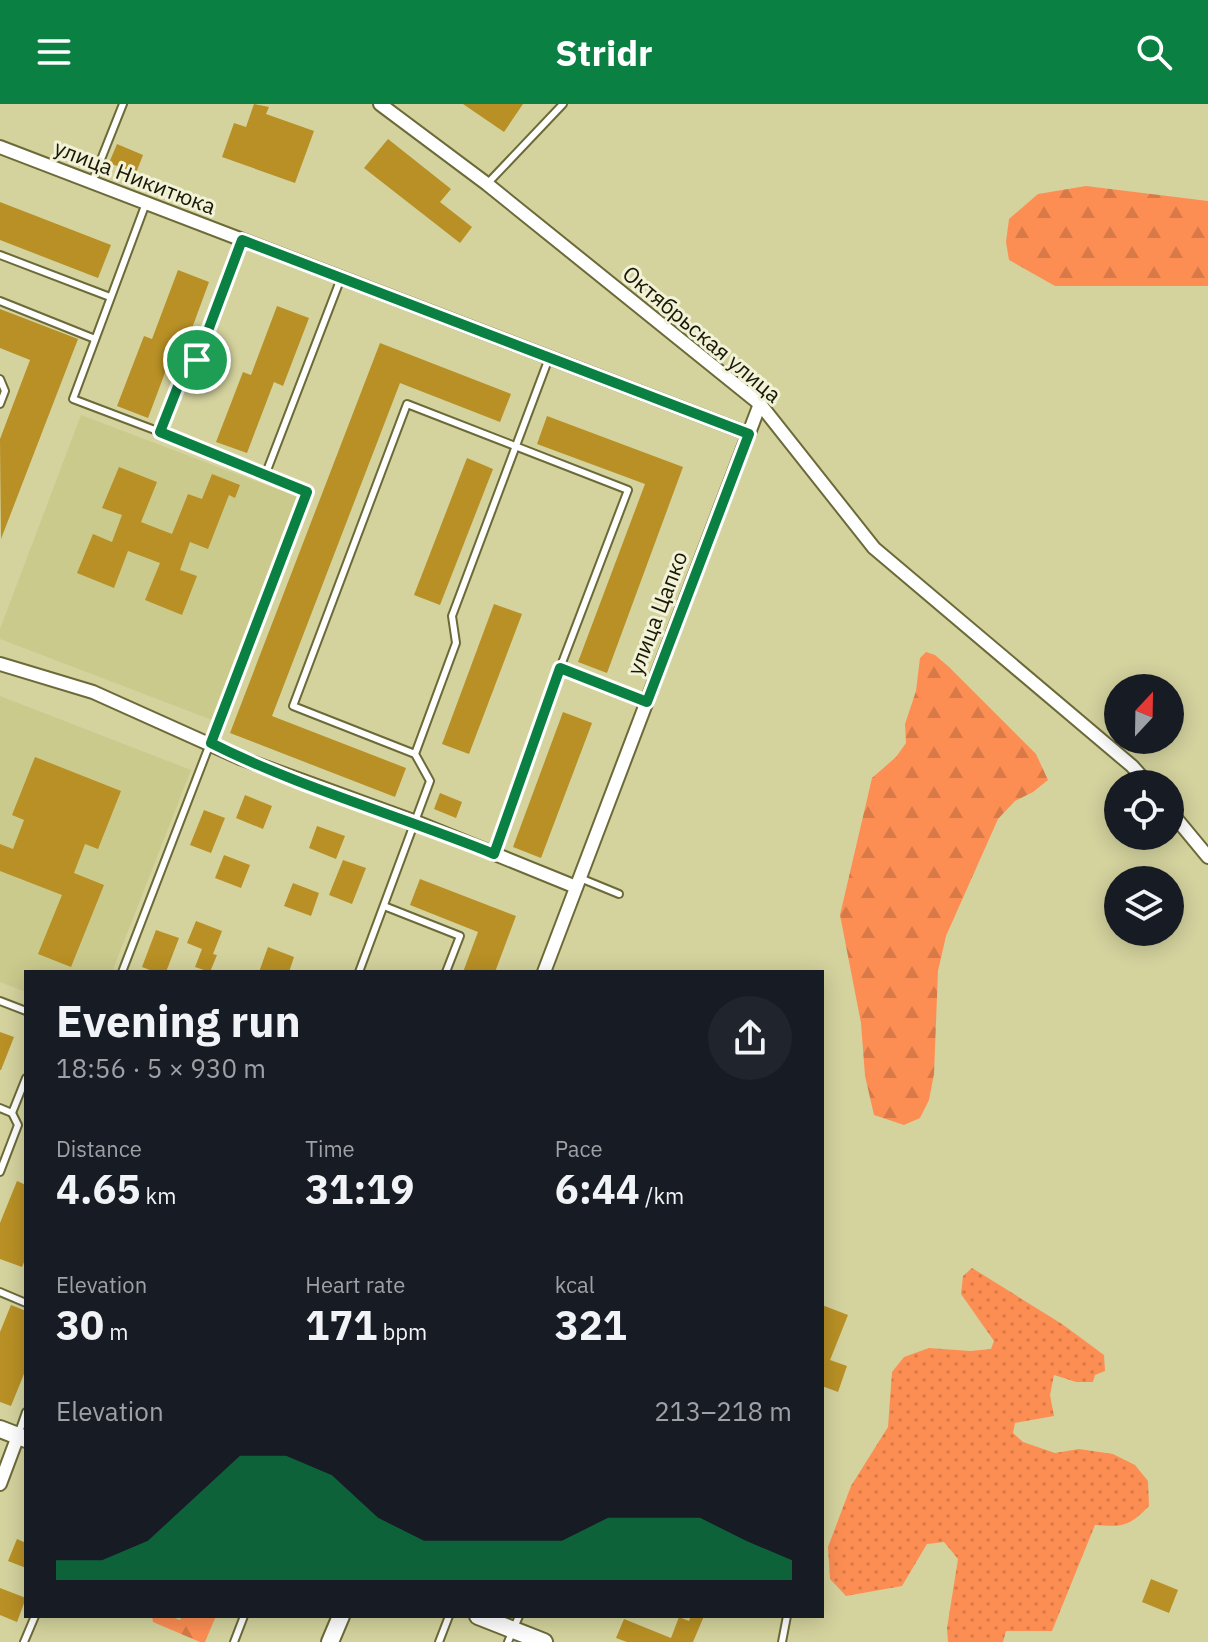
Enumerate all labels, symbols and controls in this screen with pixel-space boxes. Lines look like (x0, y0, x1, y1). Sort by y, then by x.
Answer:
text: Stridr (555, 29, 653, 76)
icon: menu (32, 30, 76, 74)
icon: search (1132, 30, 1176, 74)
street label: улица Никитюка (50, 132, 220, 221)
street label: Октябрьская улица (617, 259, 788, 409)
pin (163, 326, 231, 394)
icon: arrive (175, 338, 219, 382)
street label: улица Цапко (620, 547, 693, 679)
north arrow (1104, 674, 1184, 754)
map controls (1104, 674, 1184, 946)
button: locate (1104, 770, 1184, 850)
button: layers (1104, 866, 1184, 946)
text: Evening run (56, 992, 301, 1049)
button: share (708, 996, 792, 1080)
text: 18:56 · 5 × 930 m (56, 1051, 266, 1085)
text: Distance (56, 1134, 142, 1163)
text: Time (305, 1134, 355, 1163)
text: Pace (555, 1134, 603, 1163)
text: 4.65 (56, 1163, 140, 1215)
text: 31:19 (305, 1163, 415, 1215)
text: 6:44 (555, 1163, 640, 1215)
text: km (140, 1181, 176, 1210)
text: /km (640, 1181, 684, 1210)
text: Elevation (56, 1270, 147, 1299)
text: Heart rate (305, 1270, 405, 1299)
text: kcal (555, 1270, 595, 1299)
text: 30 (56, 1299, 104, 1351)
text: 171 (305, 1299, 377, 1351)
text: 321 (555, 1299, 627, 1351)
text: m (104, 1317, 128, 1346)
text: bpm (377, 1317, 427, 1346)
text: Elevation (56, 1394, 164, 1428)
text: 213–218 m (654, 1394, 792, 1428)

